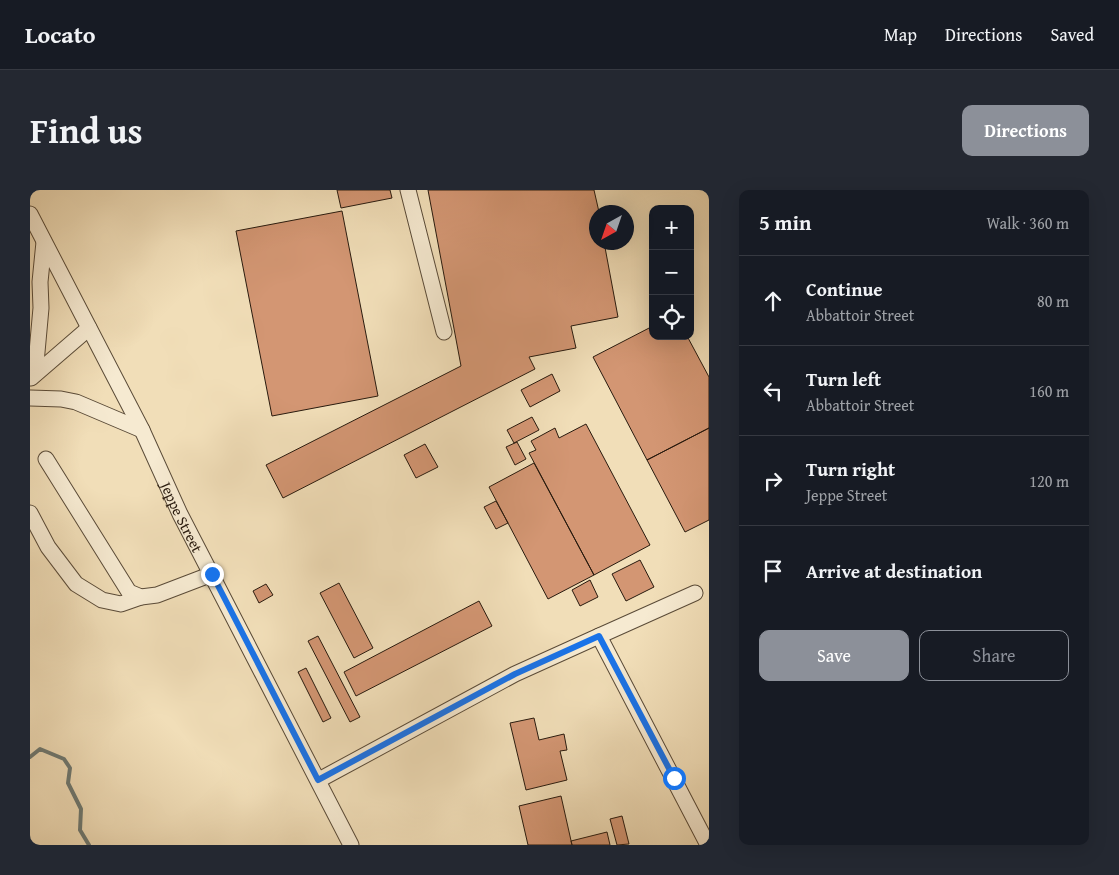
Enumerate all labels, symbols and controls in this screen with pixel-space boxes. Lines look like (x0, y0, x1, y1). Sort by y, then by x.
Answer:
text: Locato (25, 17, 96, 52)
text: Map (884, 21, 917, 48)
text: Directions (945, 21, 1022, 48)
text: Saved (1050, 21, 1094, 48)
text: Find us (30, 105, 143, 156)
button: Directions (962, 105, 1089, 156)
north arrow (589, 205, 634, 250)
map controls (649, 205, 694, 340)
button: + (649, 205, 694, 250)
text: 5 min (759, 207, 811, 238)
text: Walk · 360 m (986, 211, 1069, 235)
button: − (649, 250, 694, 295)
text: Continue (806, 275, 883, 303)
icon: ahead (759, 287, 787, 315)
text: 80 m (1037, 289, 1069, 313)
button: locate (649, 295, 694, 340)
text: Abbattoir Street (806, 303, 914, 327)
text: Turn left (806, 365, 881, 393)
icon: left (759, 377, 787, 405)
text: 160 m (1029, 379, 1069, 403)
text: Abbattoir Street (806, 393, 914, 417)
text: Turn right (806, 455, 895, 483)
icon: right (759, 467, 787, 495)
text: 120 m (1029, 469, 1069, 493)
street label: Jeppe Street (155, 476, 209, 556)
text: Jeppe Street (806, 483, 887, 507)
icon: arrive (759, 557, 787, 585)
text: Arrive at destination (806, 557, 982, 585)
route end (201, 563, 224, 586)
button: Save (759, 630, 909, 681)
button: Share (919, 630, 1069, 681)
route start (663, 767, 686, 790)

